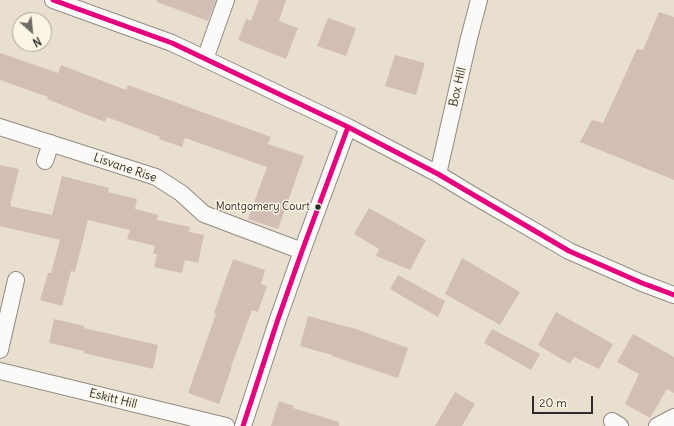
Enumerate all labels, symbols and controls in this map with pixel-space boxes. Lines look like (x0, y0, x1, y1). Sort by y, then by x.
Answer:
north arrow (12, 12, 52, 52)
text: N (30, 34, 44, 50)
street label: Box Hill (447, 66, 469, 108)
street label: Lisvane Rise (92, 150, 158, 186)
place label: Montgomery Court (216, 200, 310, 214)
marker: Montgomery Court (313, 202, 323, 212)
street label: Eskitt Hill (88, 386, 138, 412)
scale bar (534, 388, 595, 414)
text: 20 m (539, 395, 567, 410)

